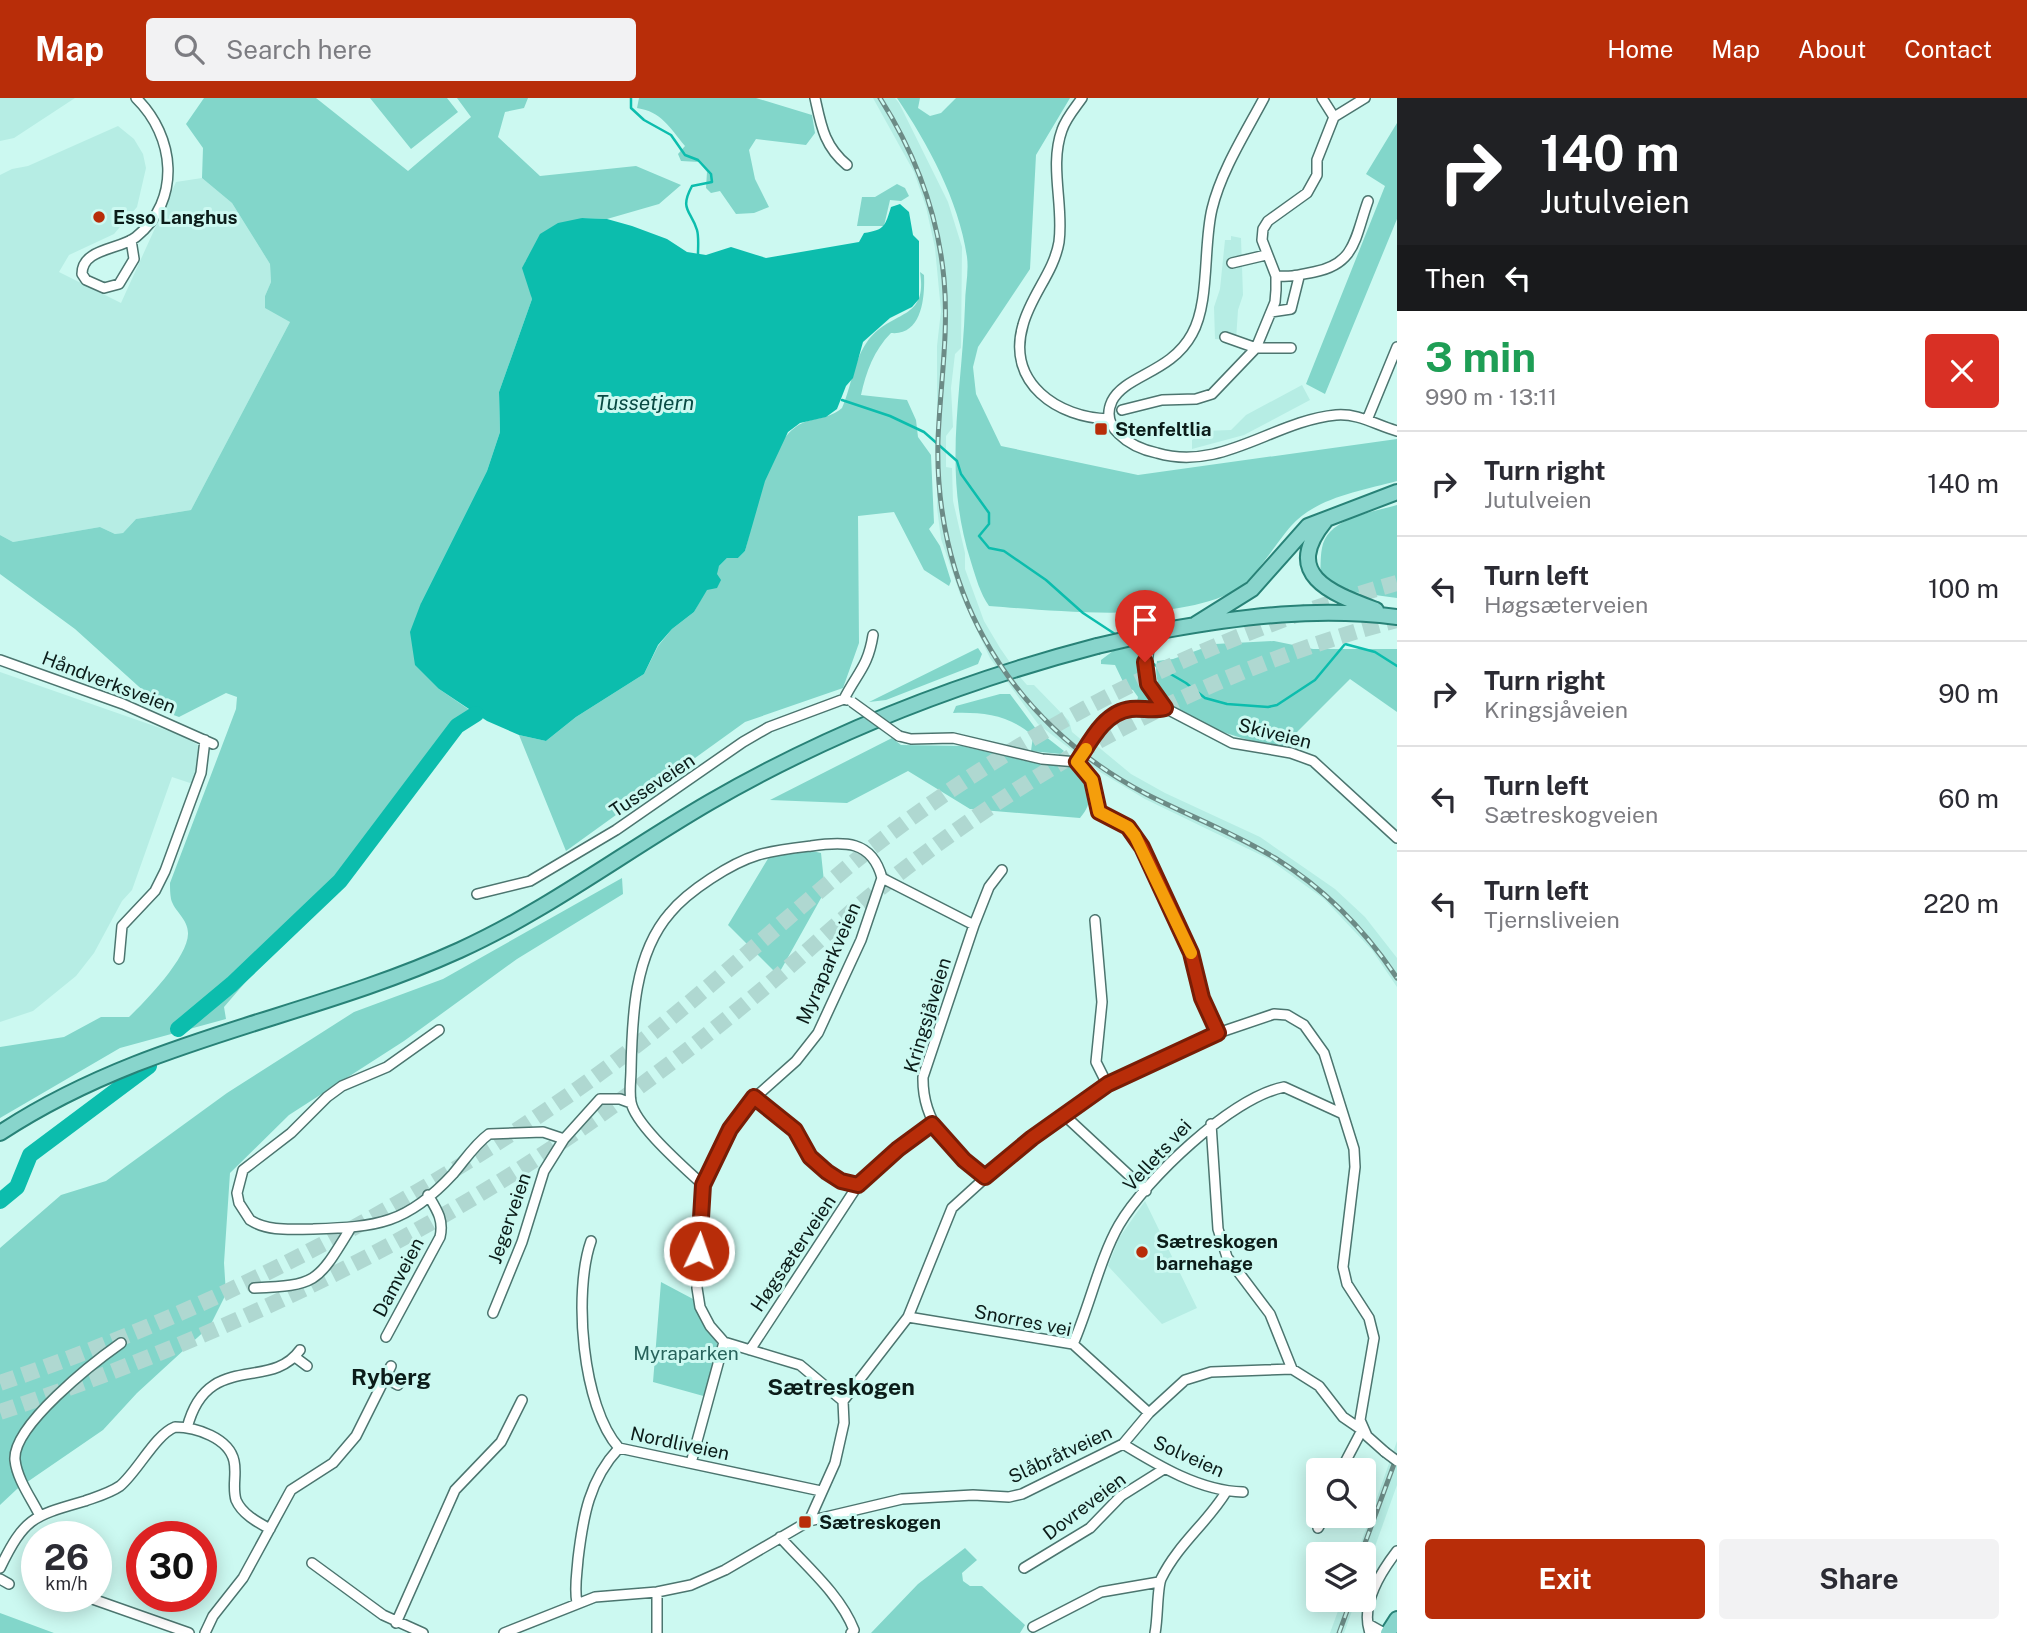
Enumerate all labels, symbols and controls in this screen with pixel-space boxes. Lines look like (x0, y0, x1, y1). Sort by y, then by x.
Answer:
search box (146, 18, 636, 81)
text: Map (35, 30, 104, 68)
icon: search (170, 30, 208, 68)
text: Search here (226, 34, 372, 65)
text: Home (1607, 35, 1673, 63)
text: Map (1711, 35, 1760, 63)
text: About (1798, 35, 1866, 63)
text: Contact (1904, 35, 1992, 63)
text: 140 m (1540, 124, 1680, 182)
icon: right (1425, 126, 1516, 217)
text: Jutulveien (1540, 183, 1690, 220)
place label: Esso Langhus (113, 206, 237, 228)
marker: Esso Langhus (91, 209, 107, 225)
icon: left (1499, 259, 1537, 297)
text: Then (1425, 263, 1485, 294)
text: 3 min (1425, 332, 1536, 381)
button: close (1925, 334, 1999, 408)
text: 990 m · 13:11 (1425, 383, 1557, 410)
water label: Tussetjern (596, 390, 694, 415)
place label: Stenfeltlia (1115, 418, 1211, 440)
marker: Stenfeltlia (1093, 421, 1109, 437)
text: Turn right (1484, 455, 1606, 486)
icon: right (1425, 465, 1463, 503)
text: 140 m (1927, 468, 1999, 499)
text: Jutulveien (1484, 486, 1592, 513)
text: Turn left (1484, 560, 1589, 591)
icon: left (1425, 570, 1463, 608)
text: 100 m (1928, 573, 1999, 604)
pin (1115, 590, 1175, 662)
text: Høgsæterveien (1484, 591, 1648, 618)
icon: arrive (1126, 601, 1164, 639)
street label: Håndverksveien (39, 646, 179, 718)
text: Turn right (1484, 665, 1606, 696)
icon: right (1425, 675, 1463, 713)
text: 90 m (1938, 678, 1999, 709)
text: Kringsjåveien (1484, 696, 1628, 723)
street label: Skiveien (1236, 713, 1314, 753)
street label: Tusseveien (605, 749, 699, 821)
text: Turn left (1484, 770, 1589, 801)
icon: left (1425, 780, 1463, 818)
text: 60 m (1938, 783, 1999, 814)
text: Sætreskogveien (1484, 801, 1658, 828)
text: Turn left (1484, 875, 1589, 906)
icon: left (1425, 885, 1463, 923)
text: 220 m (1923, 888, 1999, 919)
street label: Myraparkveien (791, 899, 865, 1027)
text: Tjernsliveien (1484, 906, 1620, 933)
street label: Kringsjåveien (899, 955, 955, 1075)
street label: Vellets vei (1118, 1115, 1196, 1195)
street label: Jegerveien (483, 1170, 535, 1266)
street label: Høgsæterveien (746, 1191, 840, 1315)
position arrow (662, 1214, 736, 1288)
place label: Sætreskogen barnehage (1156, 1230, 1278, 1274)
street label: Damveien (368, 1234, 428, 1320)
marker: Sætreskogen barnehage (1134, 1244, 1150, 1260)
street label: Snorres vei (972, 1300, 1074, 1340)
park label: Myraparken (633, 1342, 739, 1364)
district label: Ryberg (351, 1363, 431, 1390)
district label: Sætreskogen (767, 1373, 915, 1400)
street label: Slåbråtveien (1005, 1420, 1115, 1488)
street label: Nordliveien (628, 1422, 732, 1464)
street label: Solveien (1150, 1431, 1228, 1481)
map controls (1306, 1458, 1376, 1612)
button: search (1306, 1458, 1376, 1528)
street label: Dovreveien (1038, 1468, 1130, 1544)
place label: Sætreskogen (819, 1511, 941, 1533)
marker: Sætreskogen (797, 1514, 813, 1530)
speed limit sign: 30 (126, 1521, 217, 1612)
text: 26 (44, 1537, 89, 1578)
button: Exit (1425, 1539, 1705, 1619)
button: Share (1719, 1539, 1999, 1619)
button: layers (1306, 1542, 1376, 1612)
text: km/h (45, 1573, 88, 1594)

